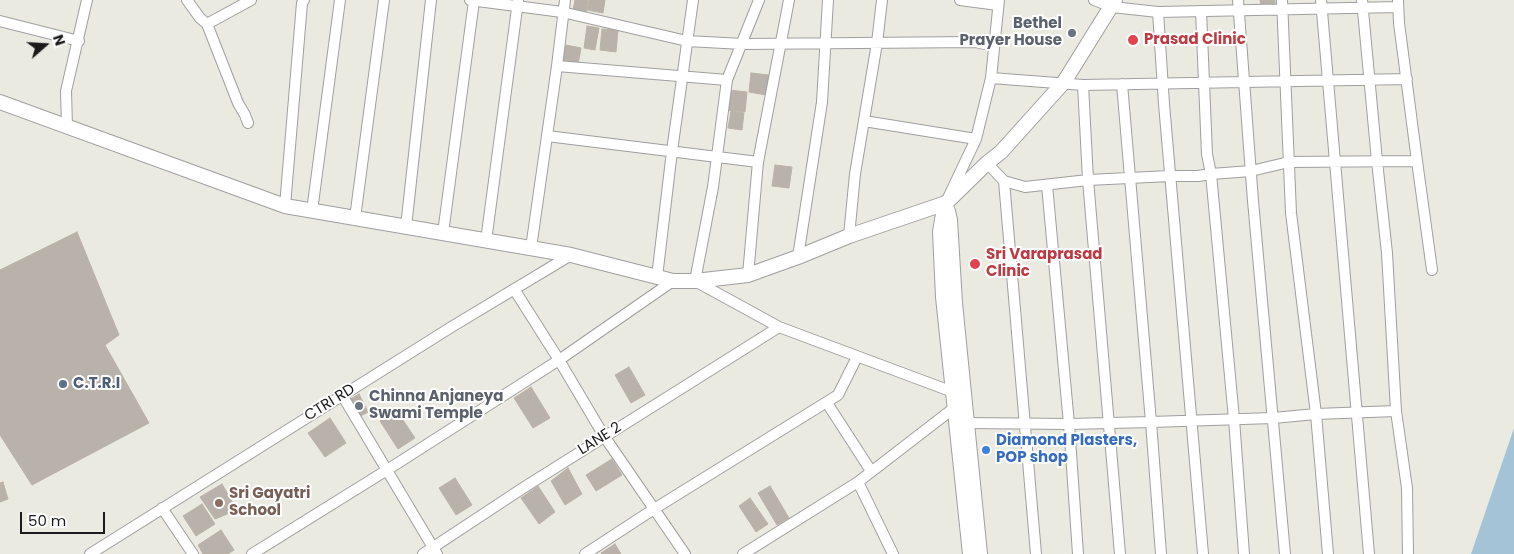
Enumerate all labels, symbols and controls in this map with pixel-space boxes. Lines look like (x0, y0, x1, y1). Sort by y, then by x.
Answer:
place label: Bethel Prayer House (959, 15, 1062, 50)
north arrow (20, 20, 70, 70)
marker: Bethel Prayer House (1066, 27, 1078, 39)
place label: Prasad Clinic (1144, 31, 1246, 49)
text: N (48, 32, 70, 48)
marker: Prasad Clinic (1126, 33, 1140, 47)
place label: Sri Varaprasad Clinic (986, 246, 1103, 281)
marker: Sri Varaprasad Clinic (968, 257, 982, 271)
place label: C.T.R.I (73, 375, 120, 393)
marker: C.T.R.I (57, 378, 69, 390)
street label: CTRI RD (301, 380, 359, 426)
place label: Chinna Anjaneya Swami Temple (369, 388, 503, 423)
marker: Chinna Anjaneya Swami Temple (353, 400, 365, 412)
street label: LANE 2 (575, 419, 625, 459)
place label: Diamond Plasters, POP shop (996, 432, 1137, 467)
marker: Diamond Plasters, POP shop (980, 444, 992, 456)
place label: Sri Gayatri School (229, 485, 310, 520)
marker: Sri Gayatri School (213, 497, 225, 509)
scale bar (22, 502, 108, 534)
text: 50 m (28, 510, 66, 531)

